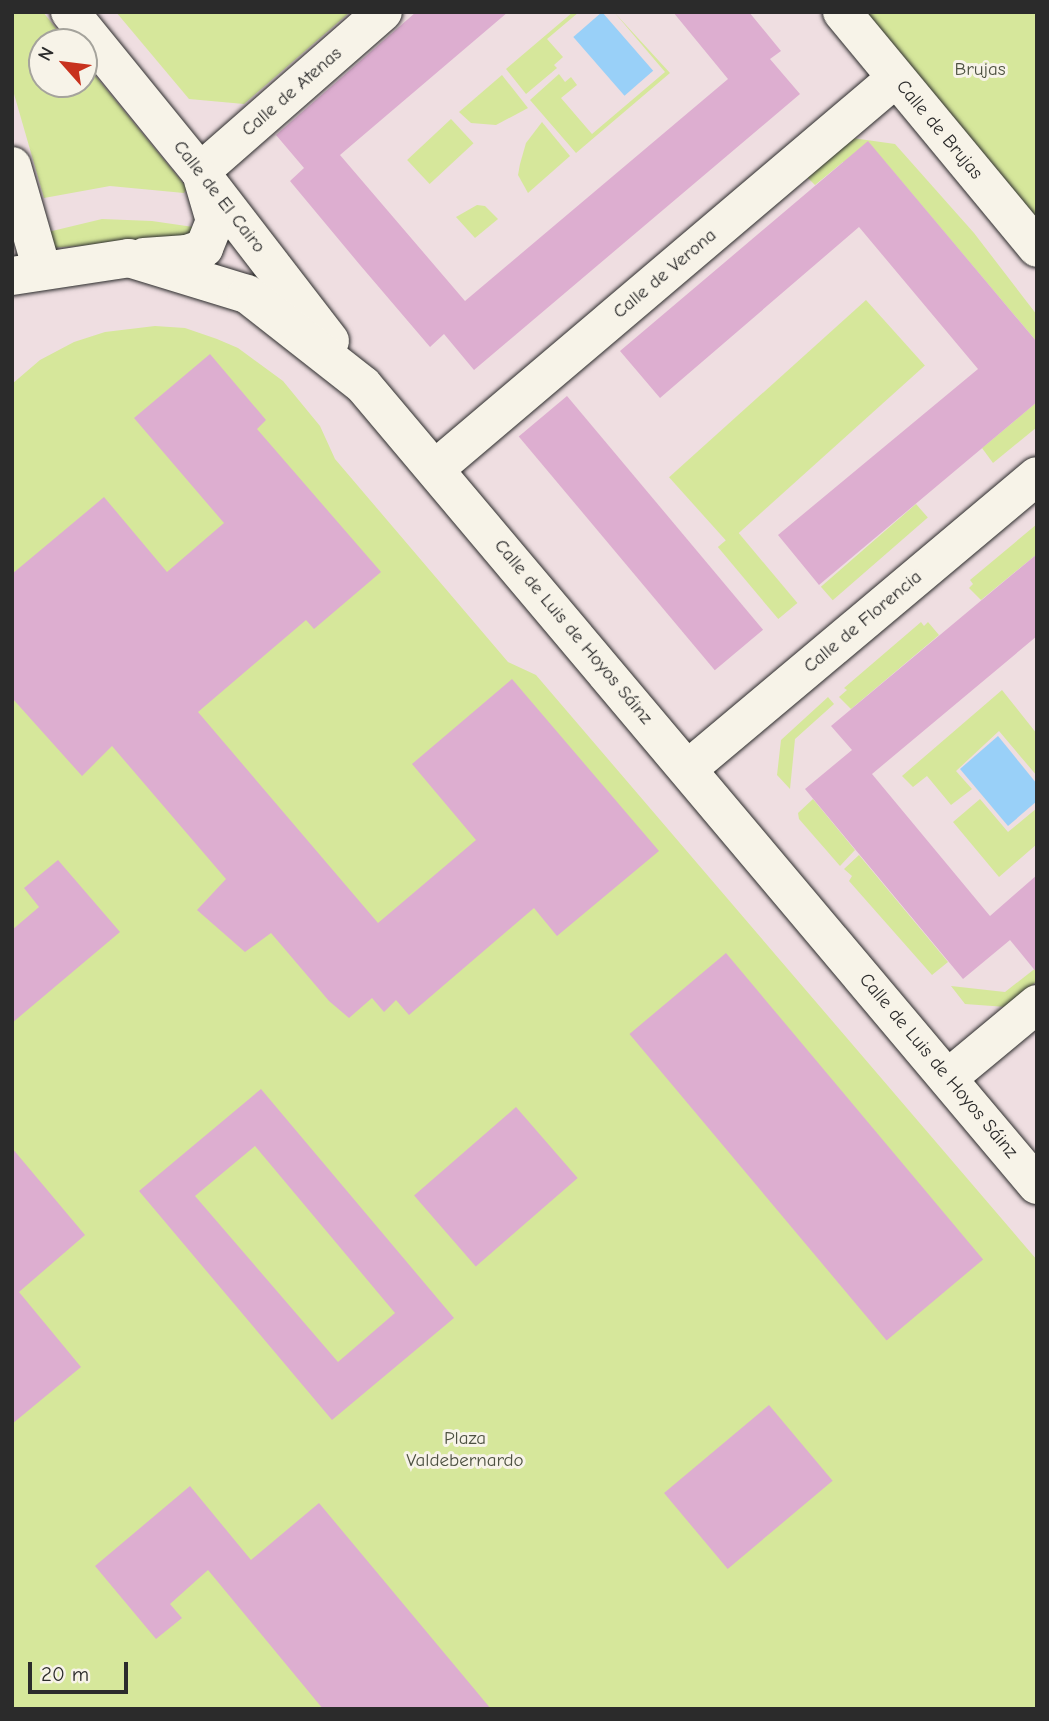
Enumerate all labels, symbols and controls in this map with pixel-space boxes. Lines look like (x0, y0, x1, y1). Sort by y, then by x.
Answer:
north arrow (28, 28, 98, 98)
street label: Calle de Atenas (237, 42, 347, 142)
text: N (34, 43, 59, 65)
park label: Brujas (954, 59, 1006, 81)
street label: Calle de Brujas (891, 76, 987, 184)
street label: Calle de El Cairo (168, 136, 270, 258)
street label: Calle de Verona (609, 224, 721, 324)
street label: Calle de Luis de Hoyos Sáinz (489, 535, 657, 729)
street label: Calle de Florencia (799, 566, 927, 678)
street label: Calle de Luis de Hoyos Sáinz (854, 969, 1022, 1163)
park label: Plaza Valdebernardo (406, 1428, 524, 1472)
scale bar (32, 1648, 131, 1692)
text: 20 m (41, 1662, 89, 1686)

